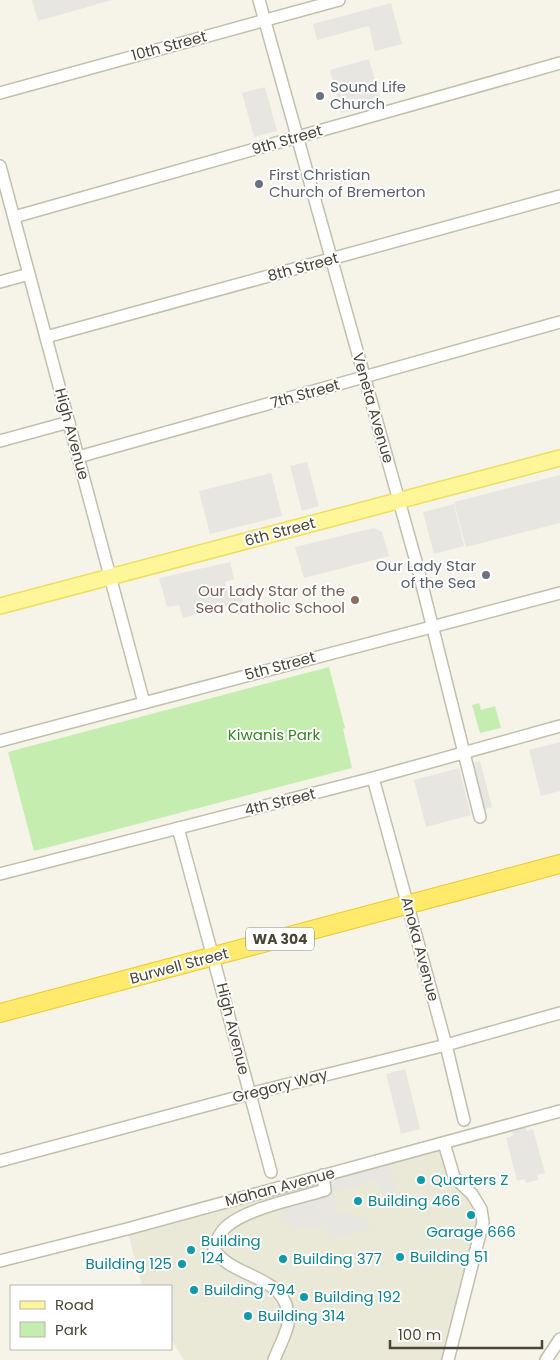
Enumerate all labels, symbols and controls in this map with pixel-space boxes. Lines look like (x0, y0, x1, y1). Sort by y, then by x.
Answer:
street label: 10th Street (129, 25, 209, 66)
place label: Sound Life Church (330, 76, 406, 114)
marker: Sound Life Church (314, 90, 326, 102)
street label: 9th Street (249, 119, 325, 160)
place label: First Christian Church of Bremerton (269, 164, 426, 202)
marker: First Christian Church of Bremerton (253, 178, 265, 190)
street label: 8th Street (265, 247, 341, 286)
street label: Veneta Avenue (348, 350, 399, 466)
street label: 7th Street (268, 374, 342, 413)
street label: High Avenue (50, 386, 95, 482)
street label: 6th Street (242, 512, 318, 551)
place label: Our Lady Star of the Sea (376, 555, 476, 593)
marker: Our Lady Star of the Sea (480, 569, 492, 581)
place label: Our Lady Star of the Sea Catholic School (195, 580, 345, 618)
marker: Our Lady Star of the Sea Catholic School (349, 594, 361, 606)
street label: 5th Street (242, 646, 318, 685)
park label: Kiwanis Park (228, 724, 320, 745)
street label: 4th Street (242, 783, 318, 820)
street label: Anoka Avenue (396, 894, 445, 1004)
road number: WA 304 (246, 928, 314, 951)
street label: Burwell Street (127, 942, 231, 989)
street label: High Avenue (212, 981, 255, 1077)
street label: Gregory Way (230, 1063, 330, 1108)
street label: Mahan Avenue (223, 1162, 337, 1211)
place label: Quarters Z (431, 1169, 508, 1190)
marker: Quarters Z (415, 1174, 427, 1186)
place label: Building 466 (368, 1190, 460, 1211)
marker: Building 466 (352, 1195, 364, 1207)
marker: Garage 666 (465, 1209, 477, 1221)
place label: Garage 666 (426, 1221, 516, 1242)
place label: Building 124 (201, 1230, 261, 1268)
marker: Building 124 (185, 1244, 197, 1256)
place label: Building 51 (410, 1246, 488, 1267)
place label: Building 377 (293, 1248, 382, 1269)
marker: Building 51 (394, 1251, 406, 1263)
place label: Building 125 (85, 1253, 172, 1274)
marker: Building 377 (277, 1253, 289, 1265)
marker: Building 125 (176, 1258, 188, 1270)
place label: Building 794 (204, 1279, 295, 1300)
marker: Building 794 (188, 1284, 200, 1296)
legend (10, 1285, 172, 1350)
place label: Building 192 (314, 1286, 401, 1307)
marker: Building 192 (298, 1291, 310, 1303)
text: Road (55, 1294, 94, 1315)
place label: Building 314 (258, 1305, 345, 1326)
marker: Building 314 (242, 1310, 254, 1322)
scale bar (390, 1318, 542, 1350)
text: Park (55, 1319, 87, 1340)
text: 100 m (398, 1324, 441, 1345)

